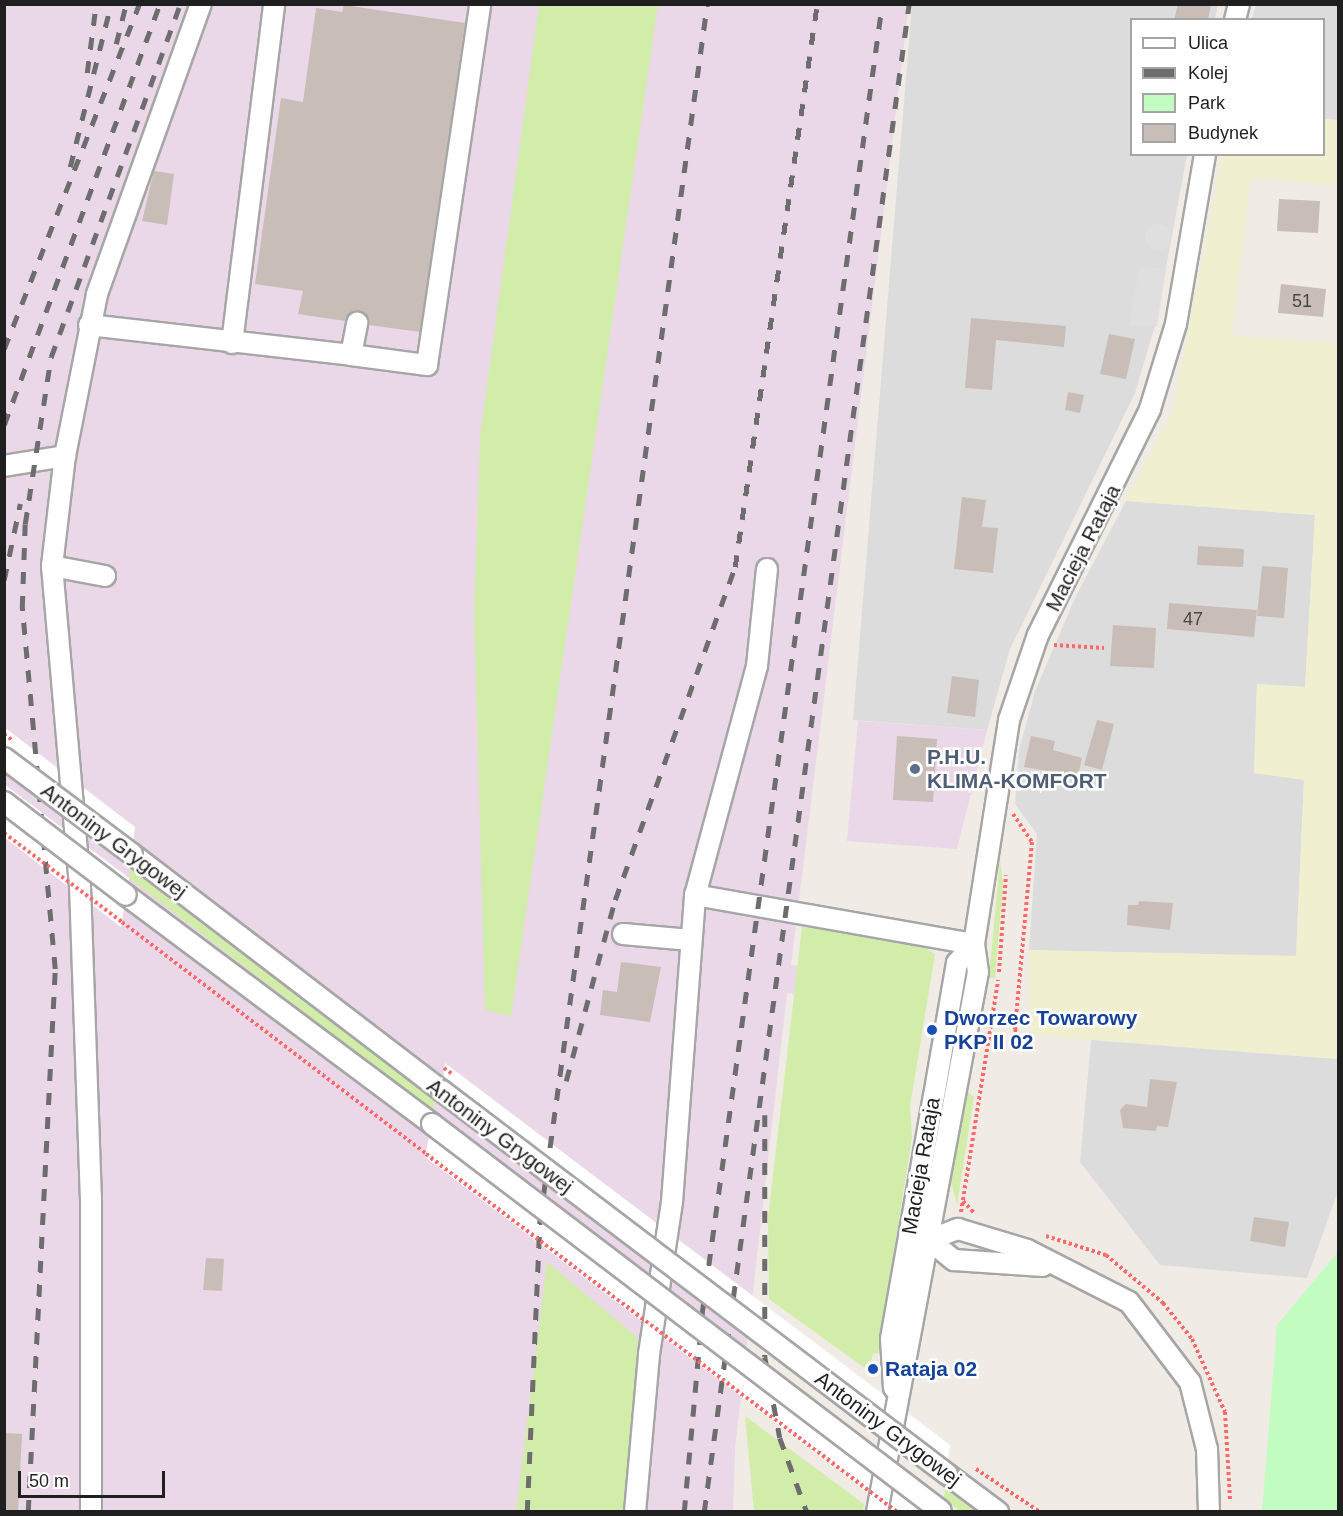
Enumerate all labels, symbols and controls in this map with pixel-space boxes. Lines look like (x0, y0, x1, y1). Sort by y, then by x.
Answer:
legend (1130, 18, 1325, 156)
text: Ulica (1188, 33, 1228, 53)
text: Kolej (1188, 63, 1228, 83)
text: Park (1188, 93, 1225, 113)
text: Budynek (1188, 123, 1258, 143)
house number: 51 (1292, 290, 1312, 312)
street label: Macieja Rataja (1040, 480, 1126, 616)
house number: 47 (1183, 608, 1203, 630)
place label: P.H.U. KLIMA-KOMFORT (927, 744, 1107, 794)
marker: P.H.U. KLIMA-KOMFORT (908, 762, 922, 776)
street label: Antoniny Grygowej (36, 778, 192, 904)
place label: Dworzec Towarowy PKP II 02 (944, 1005, 1137, 1055)
marker: Dworzec Towarowy PKP II 02 (925, 1023, 939, 1037)
street label: Antoniny Grygowej (422, 1073, 578, 1199)
street label: Macieja Rataja (897, 1095, 945, 1237)
place label: Rataja 02 (885, 1356, 977, 1382)
marker: Rataja 02 (866, 1362, 880, 1376)
street label: Antoniny Grygowej (810, 1366, 966, 1492)
scale bar (21, 1459, 168, 1497)
text: 50 m (29, 1471, 69, 1491)

